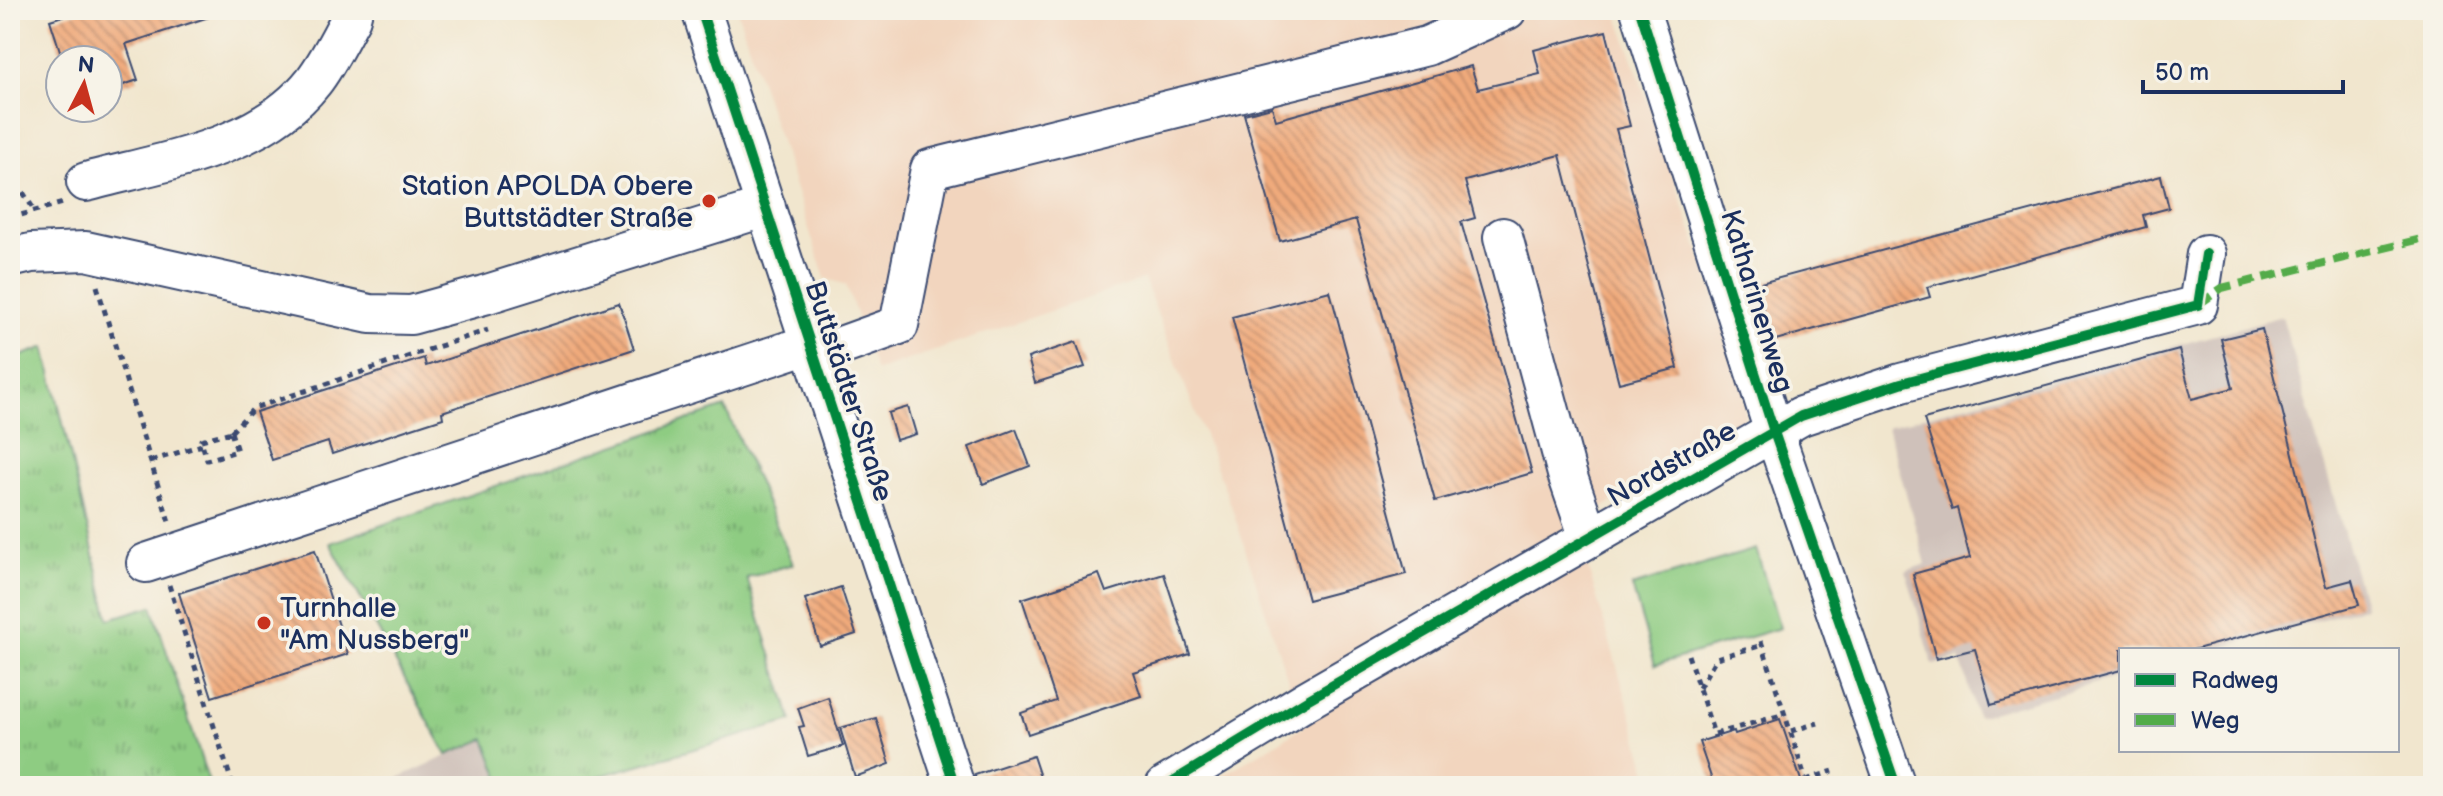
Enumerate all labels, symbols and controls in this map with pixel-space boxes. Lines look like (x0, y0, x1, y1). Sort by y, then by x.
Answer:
north arrow (44, 44, 124, 124)
scale bar (2143, 44, 2343, 94)
text: N (76, 51, 96, 80)
text: 50 m (2155, 58, 2209, 87)
place label: Station APOLDA Obere Buttstädter Straße (402, 170, 693, 235)
marker: Station APOLDA Obere Buttstädter Straße (700, 192, 718, 210)
street label: Katharinenweg (1713, 206, 1800, 397)
street label: Buttstädter Straße (797, 277, 900, 506)
street label: Nordstraße (1602, 414, 1742, 514)
place label: Turnhalle "Am Nussberg" (280, 592, 469, 657)
marker: Turnhalle "Am Nussberg" (255, 614, 273, 632)
legend (2119, 648, 2399, 752)
text: Radweg (2191, 666, 2278, 695)
text: Weg (2191, 706, 2240, 735)

